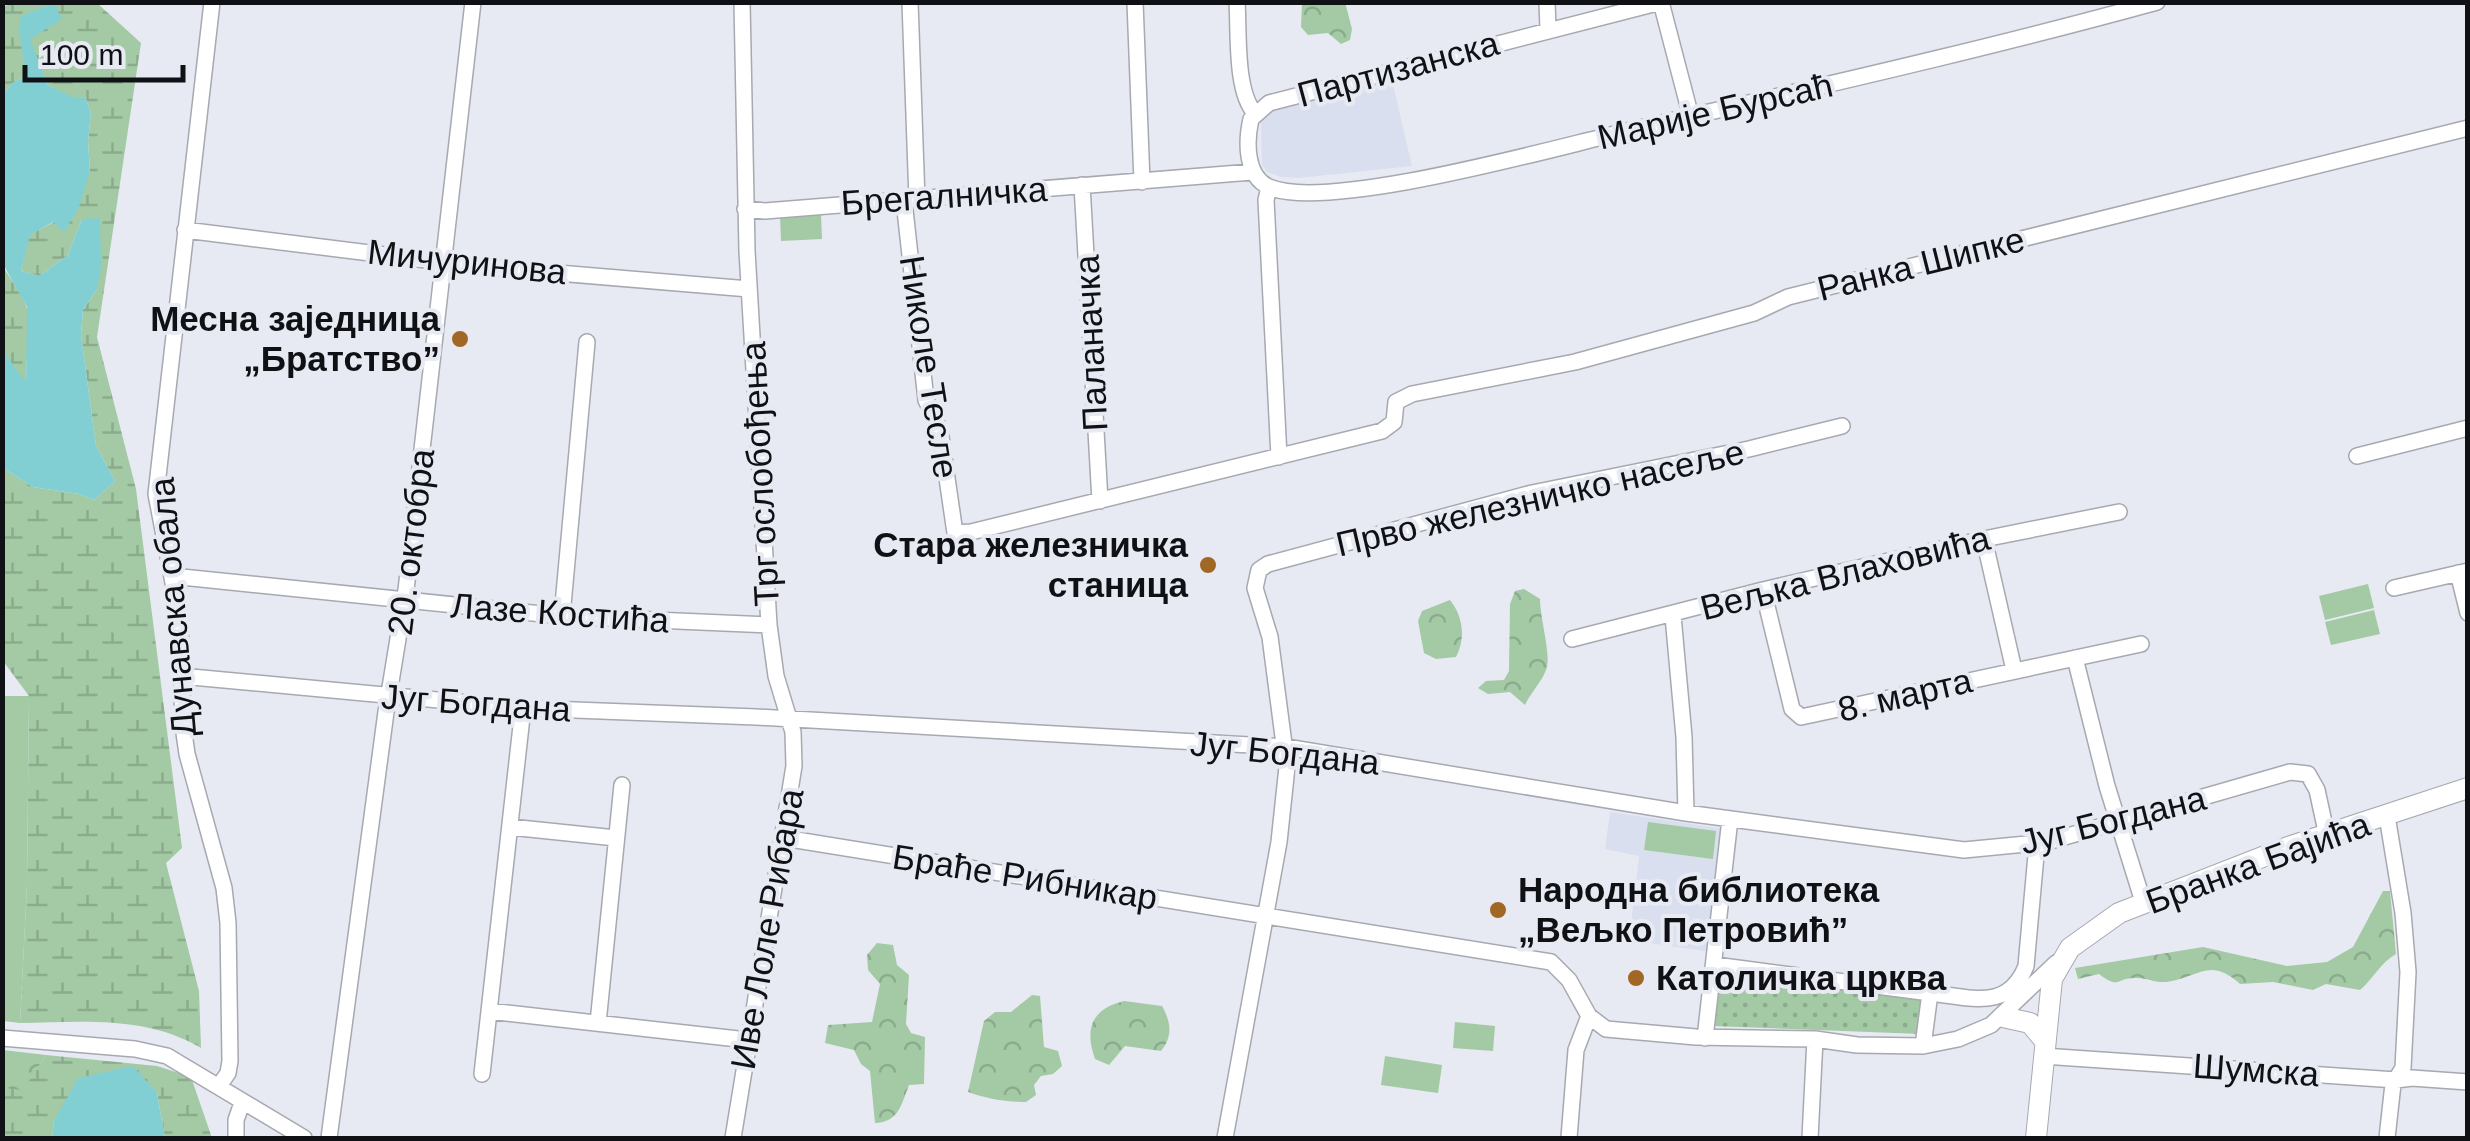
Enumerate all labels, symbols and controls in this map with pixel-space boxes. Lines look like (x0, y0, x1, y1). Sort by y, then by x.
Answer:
scale bar (25, 20, 182, 82)
street label: Партизанска (1293, 23, 1503, 114)
text: 100 m (40, 38, 123, 71)
street label: Марије Бурсаћ (1593, 64, 1836, 157)
street label: Брегалничка (840, 169, 1049, 222)
street label: Ранка Шипке (1813, 219, 2028, 308)
street label: Мичуринова (366, 232, 569, 291)
street label: Николе Тесле (893, 253, 966, 481)
street label: Паланачка (1066, 253, 1115, 432)
place label: Месна заједница „Братство” (150, 299, 441, 378)
marker: Месна заједница „Братство” (449, 328, 471, 350)
street label: Трг ослобођења (733, 340, 786, 607)
street label: Прво железничко насеље (1332, 432, 1748, 564)
street label: 20. октобра (380, 446, 441, 637)
street label: Дунавска обала (142, 475, 203, 738)
street label: Вељка Влаховића (1696, 518, 1994, 627)
place label: Стара железничка станица (873, 525, 1189, 604)
marker: Стара железничка станица (1197, 554, 1219, 576)
street label: Лазе Костића (450, 585, 671, 640)
street label: 8. марта (1834, 660, 1976, 729)
street label: Југ Богдана (380, 676, 573, 729)
street label: Југ Богдана (1189, 723, 1382, 782)
street label: Југ Богдана (2016, 778, 2210, 861)
street label: Иве Лоле Рибара (723, 785, 810, 1072)
street label: Бранка Бајића (2141, 804, 2375, 921)
street label: Браће Рибникар (890, 836, 1160, 917)
place label: Народна библиотека „Вељко Петровић” (1518, 870, 1880, 949)
marker: Народна библиотека „Вељко Петровић” (1487, 899, 1509, 921)
place label: Католичка црква (1656, 958, 1947, 997)
marker: Католичка црква (1625, 967, 1647, 989)
street label: Шумска (2192, 1046, 2321, 1093)

